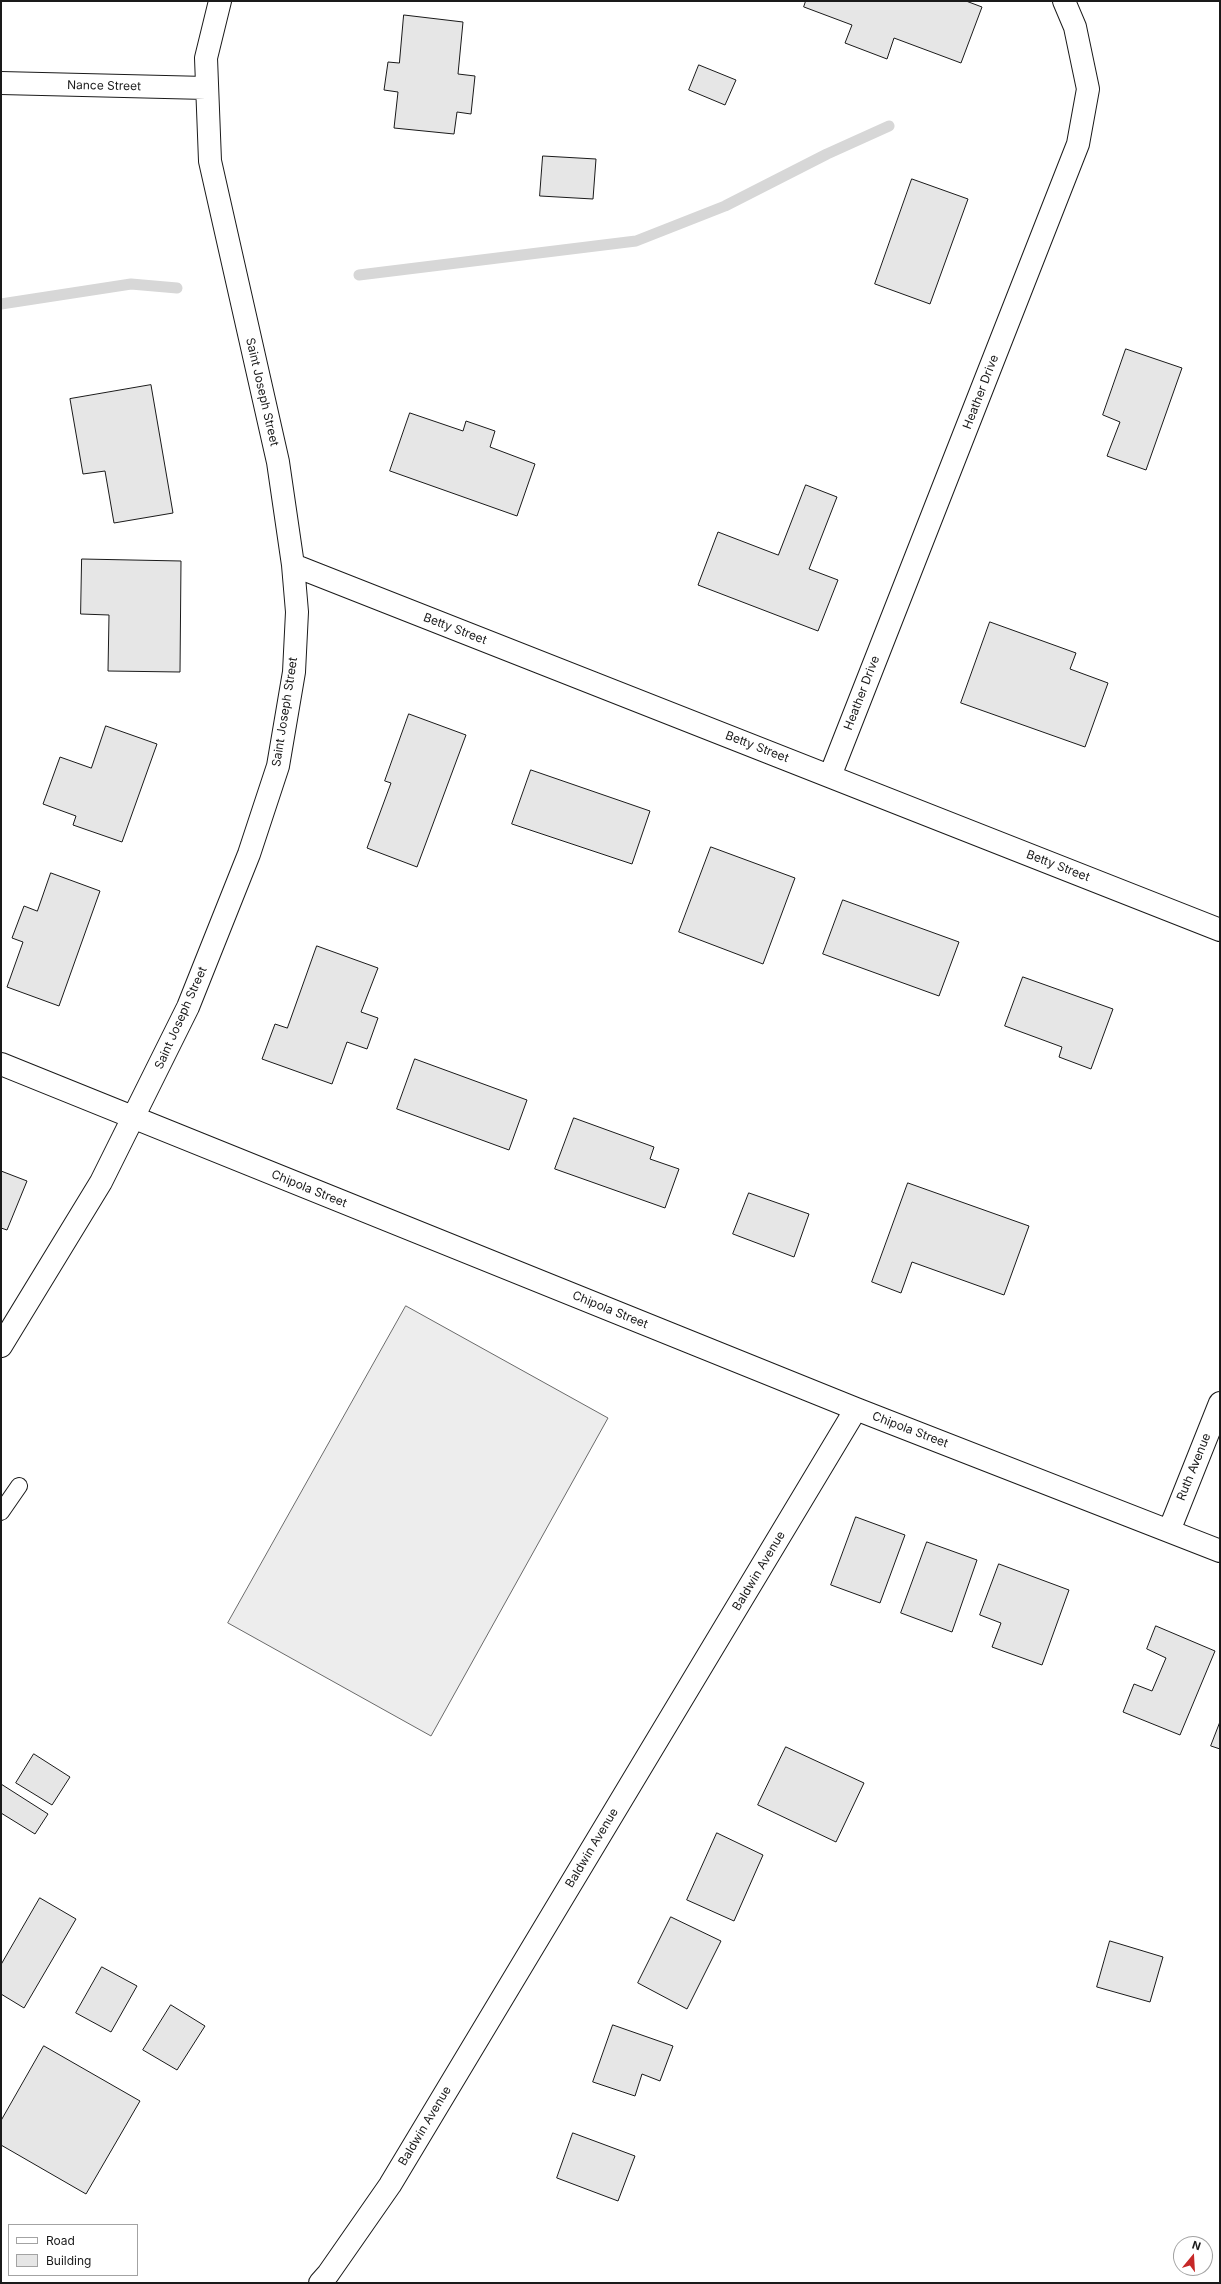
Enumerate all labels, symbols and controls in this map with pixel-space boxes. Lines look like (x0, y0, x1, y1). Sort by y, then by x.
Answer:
street label: Nance Street (67, 78, 141, 94)
street label: Saint Joseph Street (243, 336, 281, 448)
street label: Heather Drive (960, 353, 1002, 431)
street label: Betty Street (421, 610, 489, 648)
street label: Heather Drive (841, 654, 883, 732)
street label: Saint Joseph Street (269, 656, 301, 768)
street label: Betty Street (723, 728, 791, 766)
street label: Betty Street (1024, 847, 1092, 885)
street label: Saint Joseph Street (152, 964, 210, 1072)
street label: Chipola Street (269, 1167, 349, 1211)
street label: Chipola Street (570, 1288, 650, 1332)
street label: Chipola Street (870, 1409, 950, 1451)
street label: Ruth Avenue (1174, 1431, 1214, 1503)
street label: Baldwin Avenue (730, 1529, 788, 1613)
street label: Baldwin Avenue (563, 1806, 621, 1890)
street label: Baldwin Avenue (396, 2084, 454, 2168)
legend (8, 2224, 138, 2276)
text: Road (46, 2233, 75, 2248)
north arrow (1173, 2236, 1213, 2276)
text: N (1190, 2238, 1203, 2253)
text: Building (46, 2253, 91, 2268)

